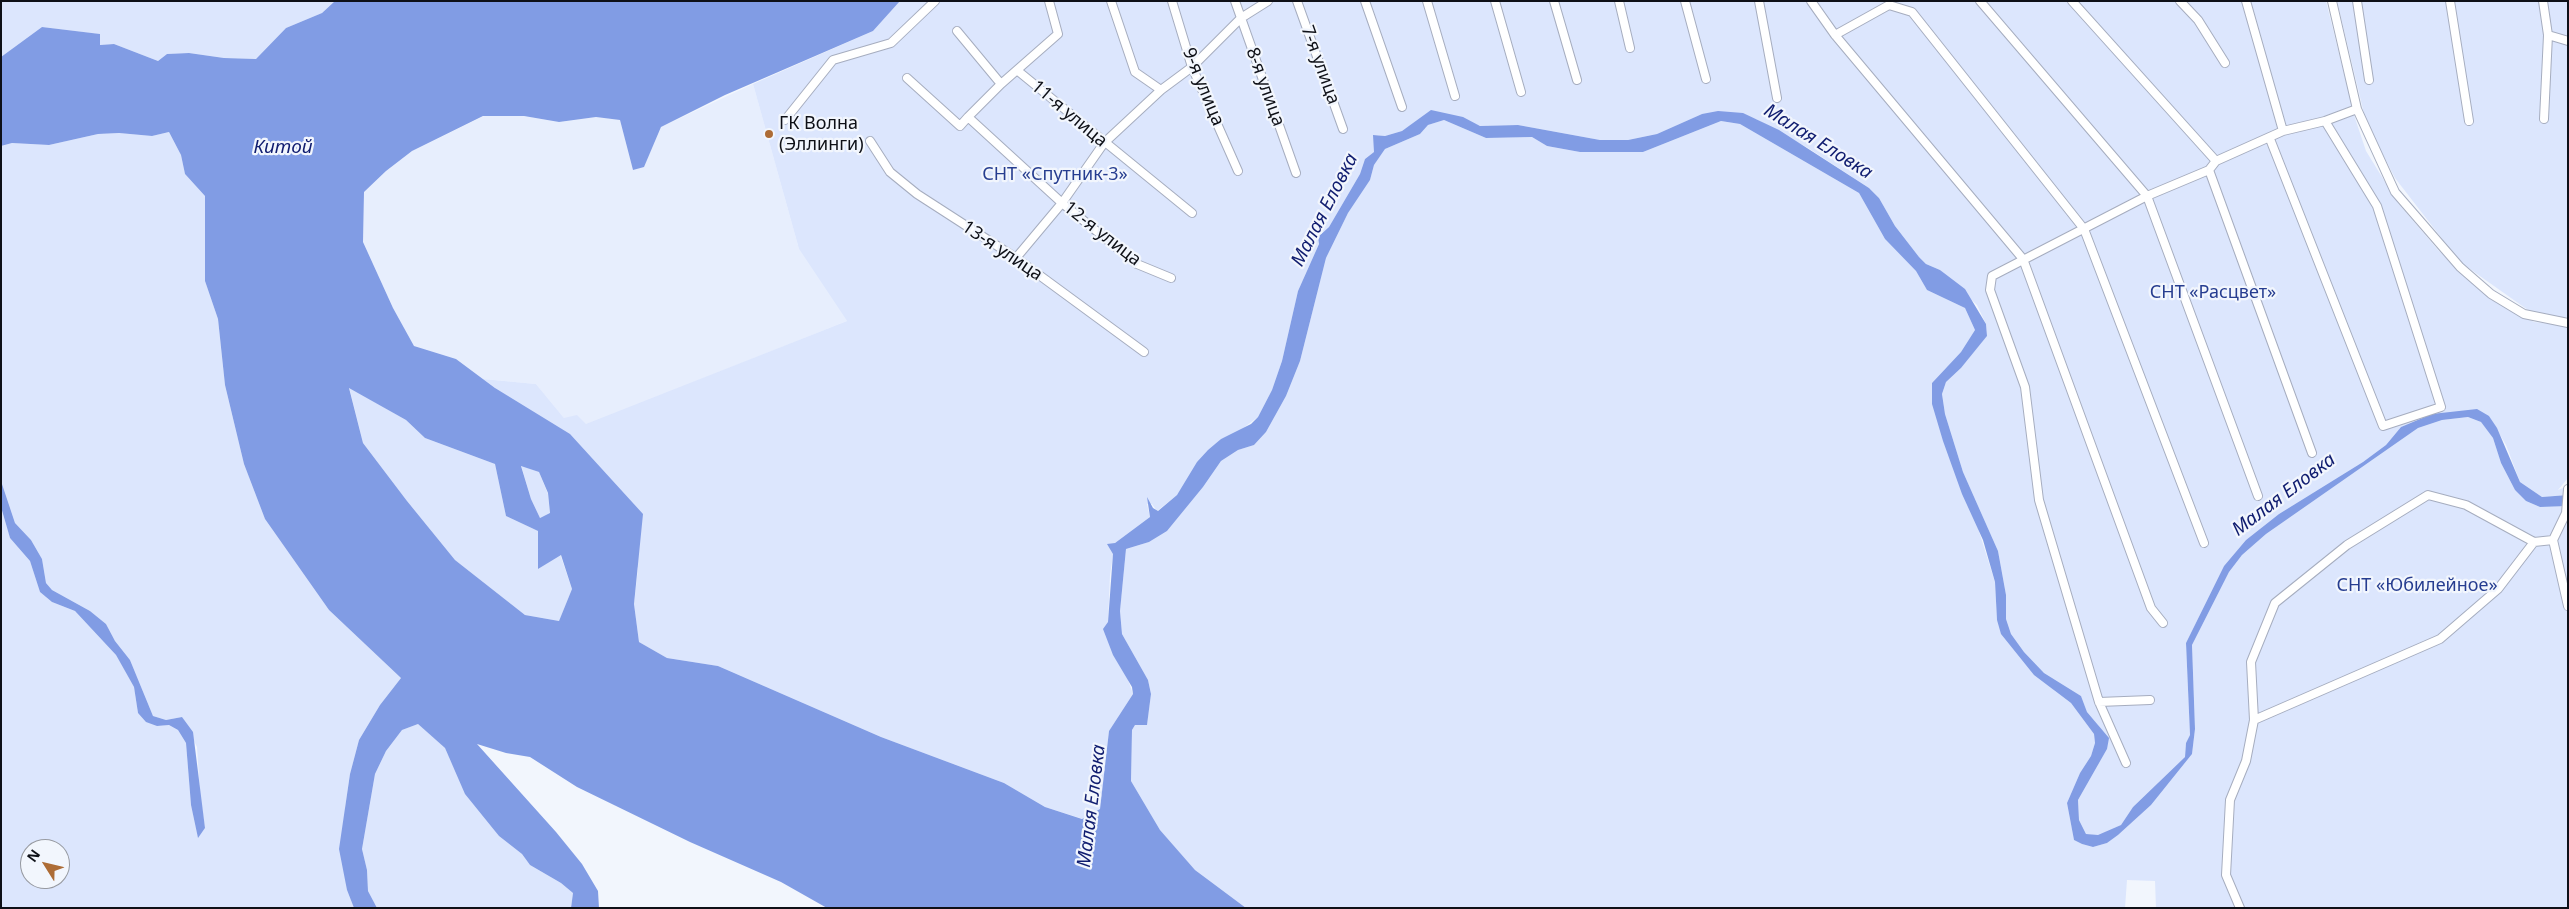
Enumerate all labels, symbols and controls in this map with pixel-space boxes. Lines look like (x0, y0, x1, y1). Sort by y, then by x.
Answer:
street label: 7-я улица (1296, 23, 1344, 107)
street label: 9-я улица (1178, 45, 1228, 129)
street label: 8-я улица (1241, 45, 1289, 129)
street label: 11-я улица (1027, 76, 1111, 152)
water label: Малая Еловка (1760, 100, 1876, 184)
place label: ГК Волна (Эллинги) (779, 113, 864, 156)
marker: ГК Волна (Эллинги) (763, 128, 775, 140)
water label: Китой (253, 137, 313, 159)
water label: Малая Еловка (1287, 150, 1363, 270)
park label: СНТ «Спутник-3» (982, 164, 1128, 186)
street label: 12-я улица (1059, 197, 1145, 271)
street label: 13-я улица (958, 216, 1046, 286)
park label: СНТ «Расцвет» (2150, 282, 2276, 304)
water label: Малая Еловка (2228, 449, 2340, 541)
park label: СНТ «Юбилейное» (2336, 575, 2498, 597)
water label: Малая Еловка (1073, 743, 1111, 869)
north arrow (20, 839, 70, 889)
text: N (22, 845, 44, 866)

